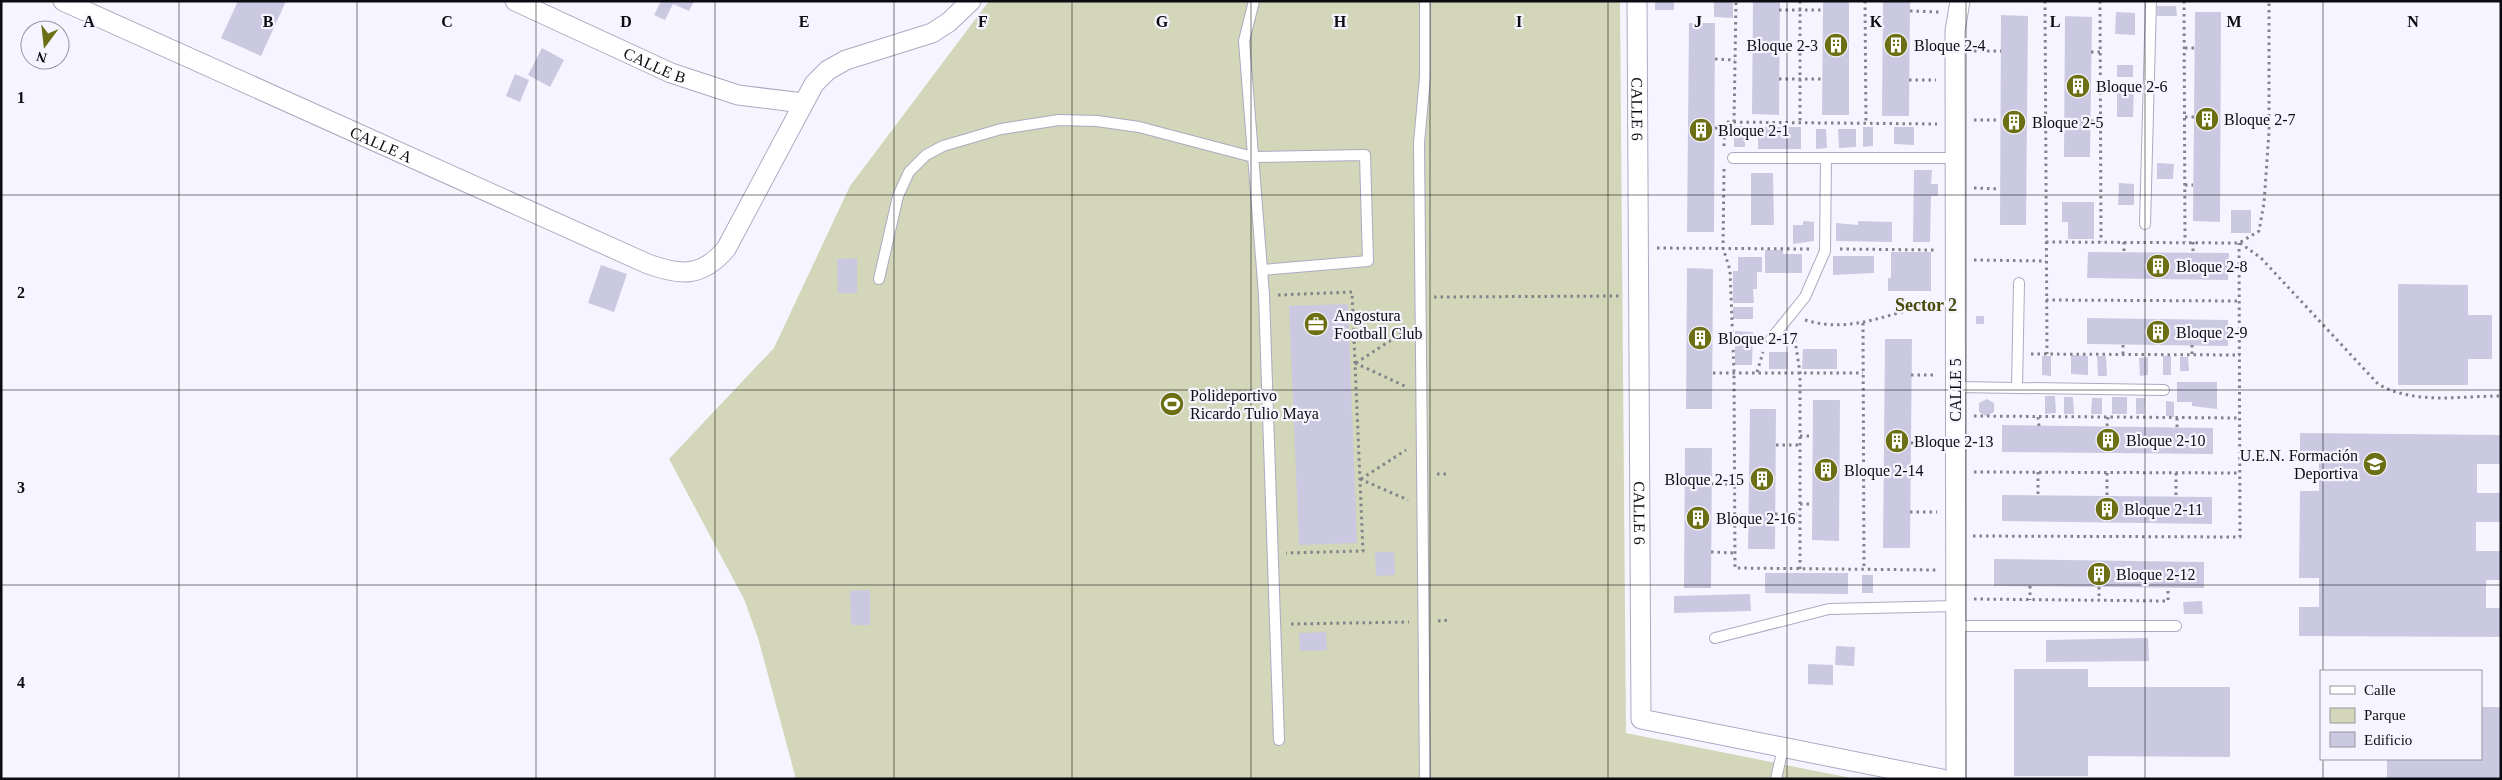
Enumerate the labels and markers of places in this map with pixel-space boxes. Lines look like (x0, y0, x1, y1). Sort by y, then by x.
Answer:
building icon: Bloque 2-3 (1823, 32, 1849, 58)
building icon: Bloque 2-4 (1883, 32, 1909, 58)
place label: Bloque 2-3 (1746, 37, 1818, 55)
place label: Bloque 2-4 (1914, 37, 1986, 55)
building icon: Bloque 2-6 (2065, 73, 2091, 99)
place label: Bloque 2-6 (2096, 78, 2168, 96)
building icon: Bloque 2-7 (2194, 106, 2220, 132)
building icon: Bloque 2-5 (2001, 109, 2027, 135)
place label: Bloque 2-7 (2224, 111, 2296, 129)
place label: Bloque 2-5 (2032, 114, 2104, 132)
building icon: Bloque 2-1 (1688, 117, 1714, 143)
place label: Bloque 2-1 (1718, 122, 1790, 140)
building icon: Bloque 2-8 (2145, 253, 2171, 279)
place label: Bloque 2-8 (2176, 258, 2248, 276)
place label: Angostura Football Club (1334, 307, 1422, 342)
office icon: Angostura Football Club (1303, 311, 1329, 337)
building icon: Bloque 2-9 (2145, 319, 2171, 345)
place label: Bloque 2-9 (2176, 324, 2248, 342)
building icon: Bloque 2-17 (1687, 325, 1713, 351)
place label: Bloque 2-17 (1718, 330, 1798, 348)
place label: Polideportivo Ricardo Tulio Maya (1190, 387, 1319, 423)
sports icon: Polideportivo Ricardo Tulio Maya (1159, 391, 1185, 417)
building icon: Bloque 2-10 (2095, 427, 2121, 453)
building icon: Bloque 2-13 (1884, 428, 1910, 454)
place label: Bloque 2-10 (2126, 432, 2206, 450)
place label: Bloque 2-13 (1914, 433, 1994, 451)
place label: U.E.N. Formación Deportiva (2240, 447, 2358, 483)
school or university icon: U.E.N. Formación Deportiva (2362, 451, 2388, 477)
building icon: Bloque 2-14 (1813, 457, 1839, 483)
place label: Bloque 2-14 (1844, 462, 1924, 480)
building icon: Bloque 2-15 (1749, 466, 1775, 492)
place label: Bloque 2-15 (1664, 471, 1744, 489)
building icon: Bloque 2-11 (2094, 496, 2120, 522)
place label: Bloque 2-11 (2124, 501, 2203, 519)
building icon: Bloque 2-16 (1685, 505, 1711, 531)
place label: Bloque 2-16 (1716, 510, 1796, 528)
building icon: Bloque 2-12 (2086, 561, 2112, 587)
place label: Bloque 2-12 (2116, 566, 2196, 584)

